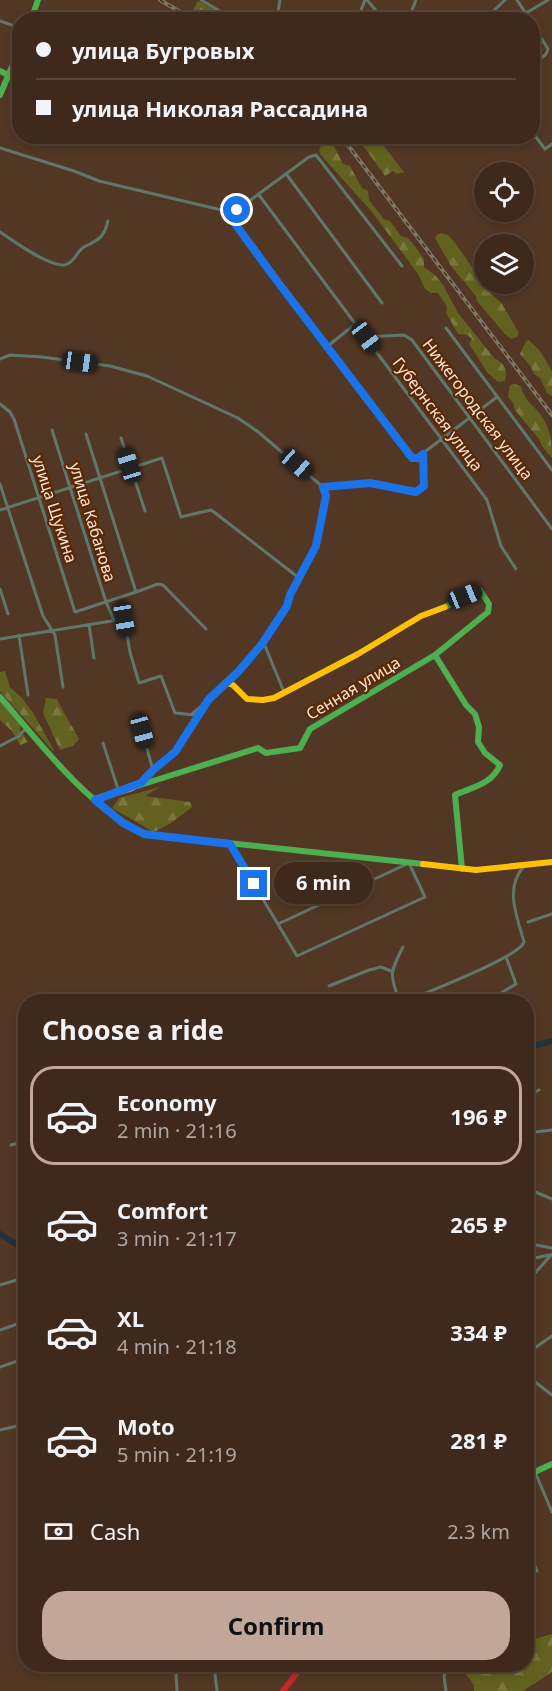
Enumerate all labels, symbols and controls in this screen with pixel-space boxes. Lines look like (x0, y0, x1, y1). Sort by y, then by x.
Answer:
text: улица Бугровых (72, 35, 254, 65)
text: улица Николая Рассадина (72, 93, 368, 123)
map controls (474, 162, 534, 294)
button: locate (474, 162, 534, 222)
route start (223, 196, 250, 223)
button: layers (474, 234, 534, 294)
car (348, 317, 384, 357)
street label: Нижегородская улица (418, 334, 538, 484)
car (61, 351, 99, 373)
street label: Губернская улица (388, 352, 488, 476)
car (115, 445, 143, 485)
car (278, 445, 316, 483)
street label: улица Щукина (27, 452, 83, 566)
street label: улица Кабанова (64, 460, 122, 584)
car (445, 581, 485, 611)
car (112, 600, 136, 638)
street label: Сенная улица (302, 651, 404, 725)
car (129, 711, 155, 751)
callout: 6 min (275, 863, 374, 905)
text: 6 min (296, 869, 351, 896)
route end (240, 870, 267, 897)
text: Choose a ride (42, 1011, 224, 1048)
text: Economy (117, 1087, 216, 1117)
icon: car (45, 1089, 99, 1143)
text: 196 ₽ (450, 1101, 507, 1131)
text: 2 min · 21:16 (117, 1117, 237, 1144)
text: Comfort (117, 1195, 208, 1225)
icon: car (45, 1197, 99, 1251)
text: 265 ₽ (450, 1209, 507, 1239)
text: 3 min · 21:17 (117, 1225, 237, 1252)
text: XL (117, 1303, 144, 1333)
icon: car (45, 1305, 99, 1359)
text: 334 ₽ (450, 1317, 507, 1347)
text: 4 min · 21:18 (117, 1333, 237, 1360)
text: Moto (117, 1411, 175, 1441)
icon: car (45, 1413, 99, 1467)
text: 281 ₽ (450, 1425, 507, 1455)
text: 5 min · 21:19 (117, 1441, 237, 1468)
icon: cash (42, 1515, 75, 1548)
text: Cash (90, 1516, 140, 1546)
text: 2.3 km (447, 1518, 510, 1545)
button: Confirm (42, 1591, 510, 1660)

